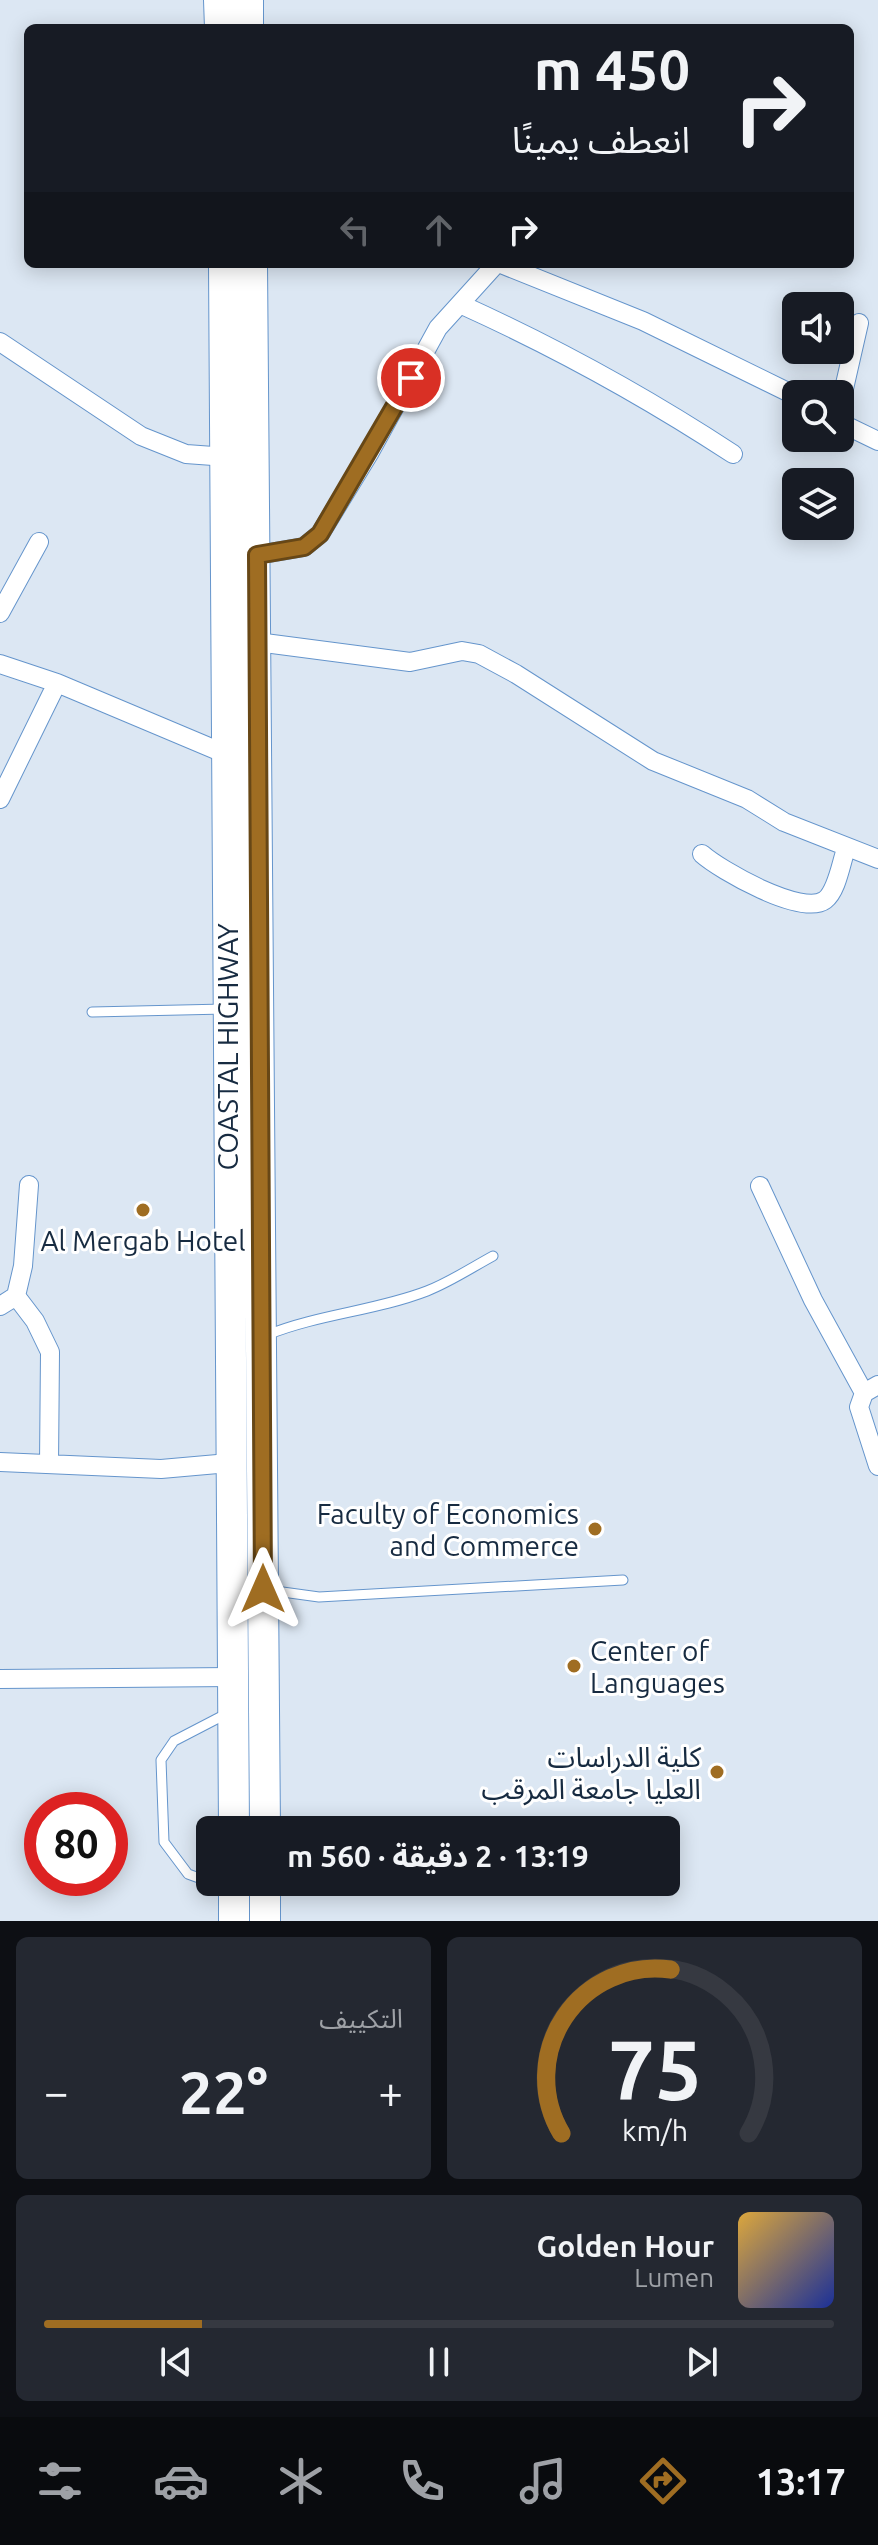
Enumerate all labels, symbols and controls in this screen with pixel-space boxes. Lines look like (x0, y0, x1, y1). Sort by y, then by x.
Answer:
text: 450 m (534, 38, 690, 101)
icon: right (718, 56, 822, 160)
text: انعطف يمينًا (512, 119, 690, 160)
icon: left (333, 208, 377, 252)
icon: ahead (417, 208, 461, 252)
icon: right (501, 208, 545, 252)
map controls (782, 292, 854, 540)
button: sound (782, 292, 854, 364)
pin (377, 344, 445, 412)
icon: arrive (389, 356, 433, 400)
button: search (782, 380, 854, 452)
button: layers (782, 468, 854, 540)
street label: COASTAL HIGHWAY (212, 923, 243, 1171)
marker: Al Mergab Hotel (134, 1201, 152, 1219)
place label: Al Mergab Hotel (40, 1225, 246, 1256)
place label: Faculty of Economics and Commerce (317, 1498, 579, 1561)
marker: Faculty of Economics and Commerce (586, 1520, 604, 1538)
position arrow (221, 1547, 305, 1631)
place label: Center of Languages (590, 1635, 725, 1698)
marker: Center of Languages (565, 1657, 583, 1675)
place label: كلية الدراسات العليا جامعة المرقب (482, 1741, 701, 1806)
marker: كلية الدراسات العليا جامعة المرقب (708, 1763, 726, 1781)
speed limit sign: 80 (24, 1792, 128, 1896)
text: 13:19 · 2 دقيقة · 560 m (287, 1839, 589, 1873)
text: التكييف (319, 2004, 403, 2033)
text: 75 (608, 2022, 701, 2116)
text: 22° (179, 2058, 268, 2125)
text: − (44, 2067, 69, 2116)
text: + (378, 2067, 403, 2116)
text: km/h (622, 2114, 688, 2146)
text: Golden Hour (536, 2229, 714, 2263)
text: Lumen (634, 2263, 714, 2292)
icon: previous (154, 2340, 198, 2384)
icon: pause (417, 2340, 461, 2384)
icon: next (680, 2340, 724, 2384)
icon: filters (32, 2453, 88, 2509)
icon: car (153, 2453, 209, 2509)
icon: climate (273, 2453, 329, 2509)
icon: phone (394, 2453, 450, 2509)
icon: music (515, 2453, 571, 2509)
icon: directions (635, 2453, 691, 2509)
text: 13:17 (756, 2461, 846, 2502)

